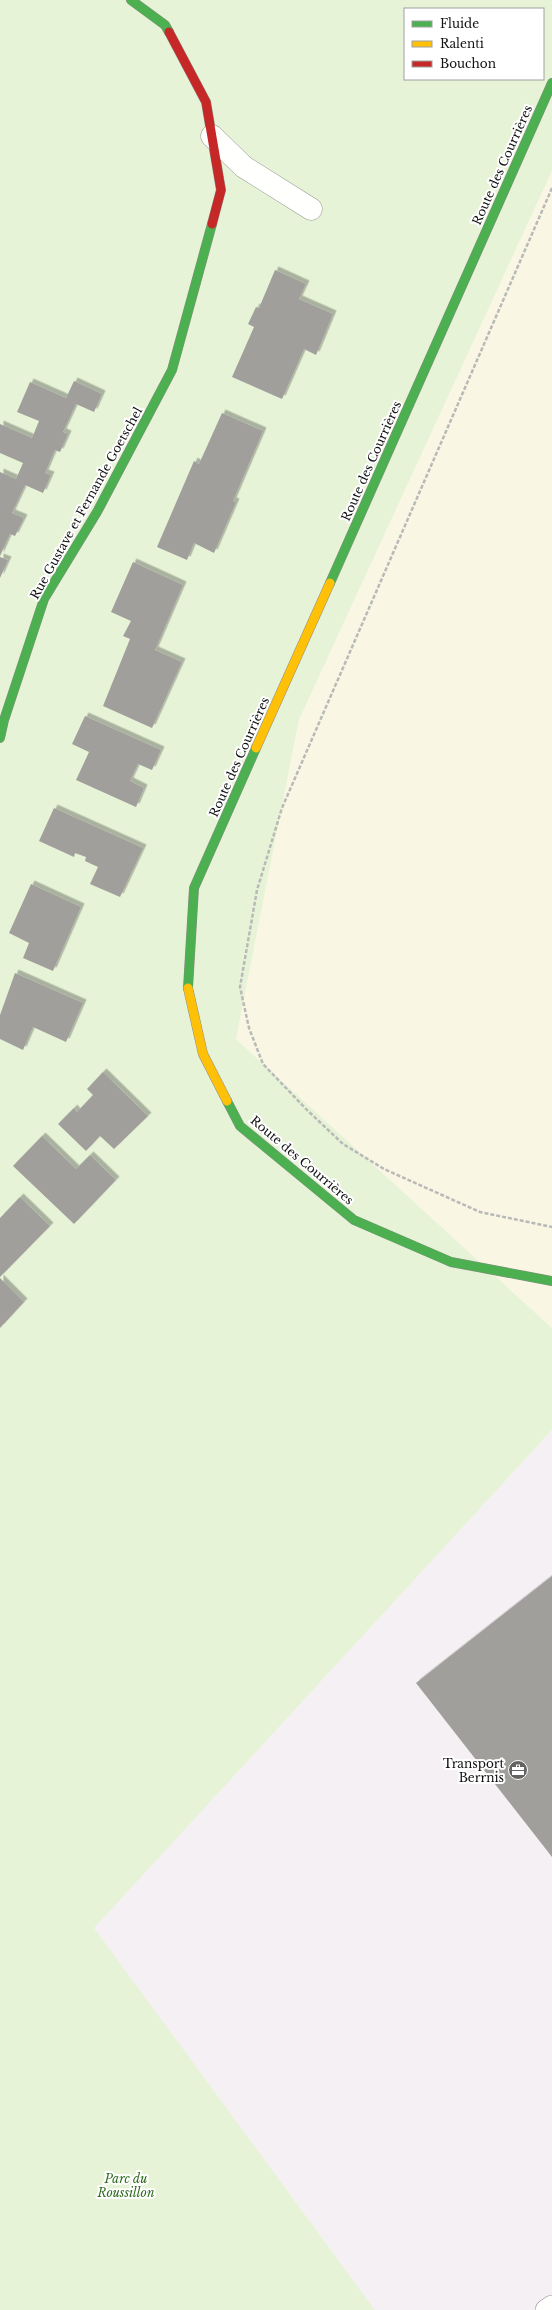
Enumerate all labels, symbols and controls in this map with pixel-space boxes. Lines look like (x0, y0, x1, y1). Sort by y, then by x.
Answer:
legend (404, 8, 544, 80)
text: Fluide (440, 16, 479, 31)
text: Ralenti (440, 36, 484, 51)
text: Bouchon (440, 56, 496, 71)
street label: Route des Courrières (469, 103, 535, 227)
street label: Route des Courrières (338, 399, 404, 523)
street label: Rue Gustave et Fernande Goetschel (27, 404, 145, 602)
street label: Route des Courrières (206, 695, 272, 819)
street label: Route des Courrières (247, 1113, 357, 1207)
place label: Transport Berrnis (443, 1756, 504, 1785)
office icon: Transport Berrnis (507, 1759, 529, 1781)
park label: Parc du Roussillon (97, 2171, 155, 2200)

